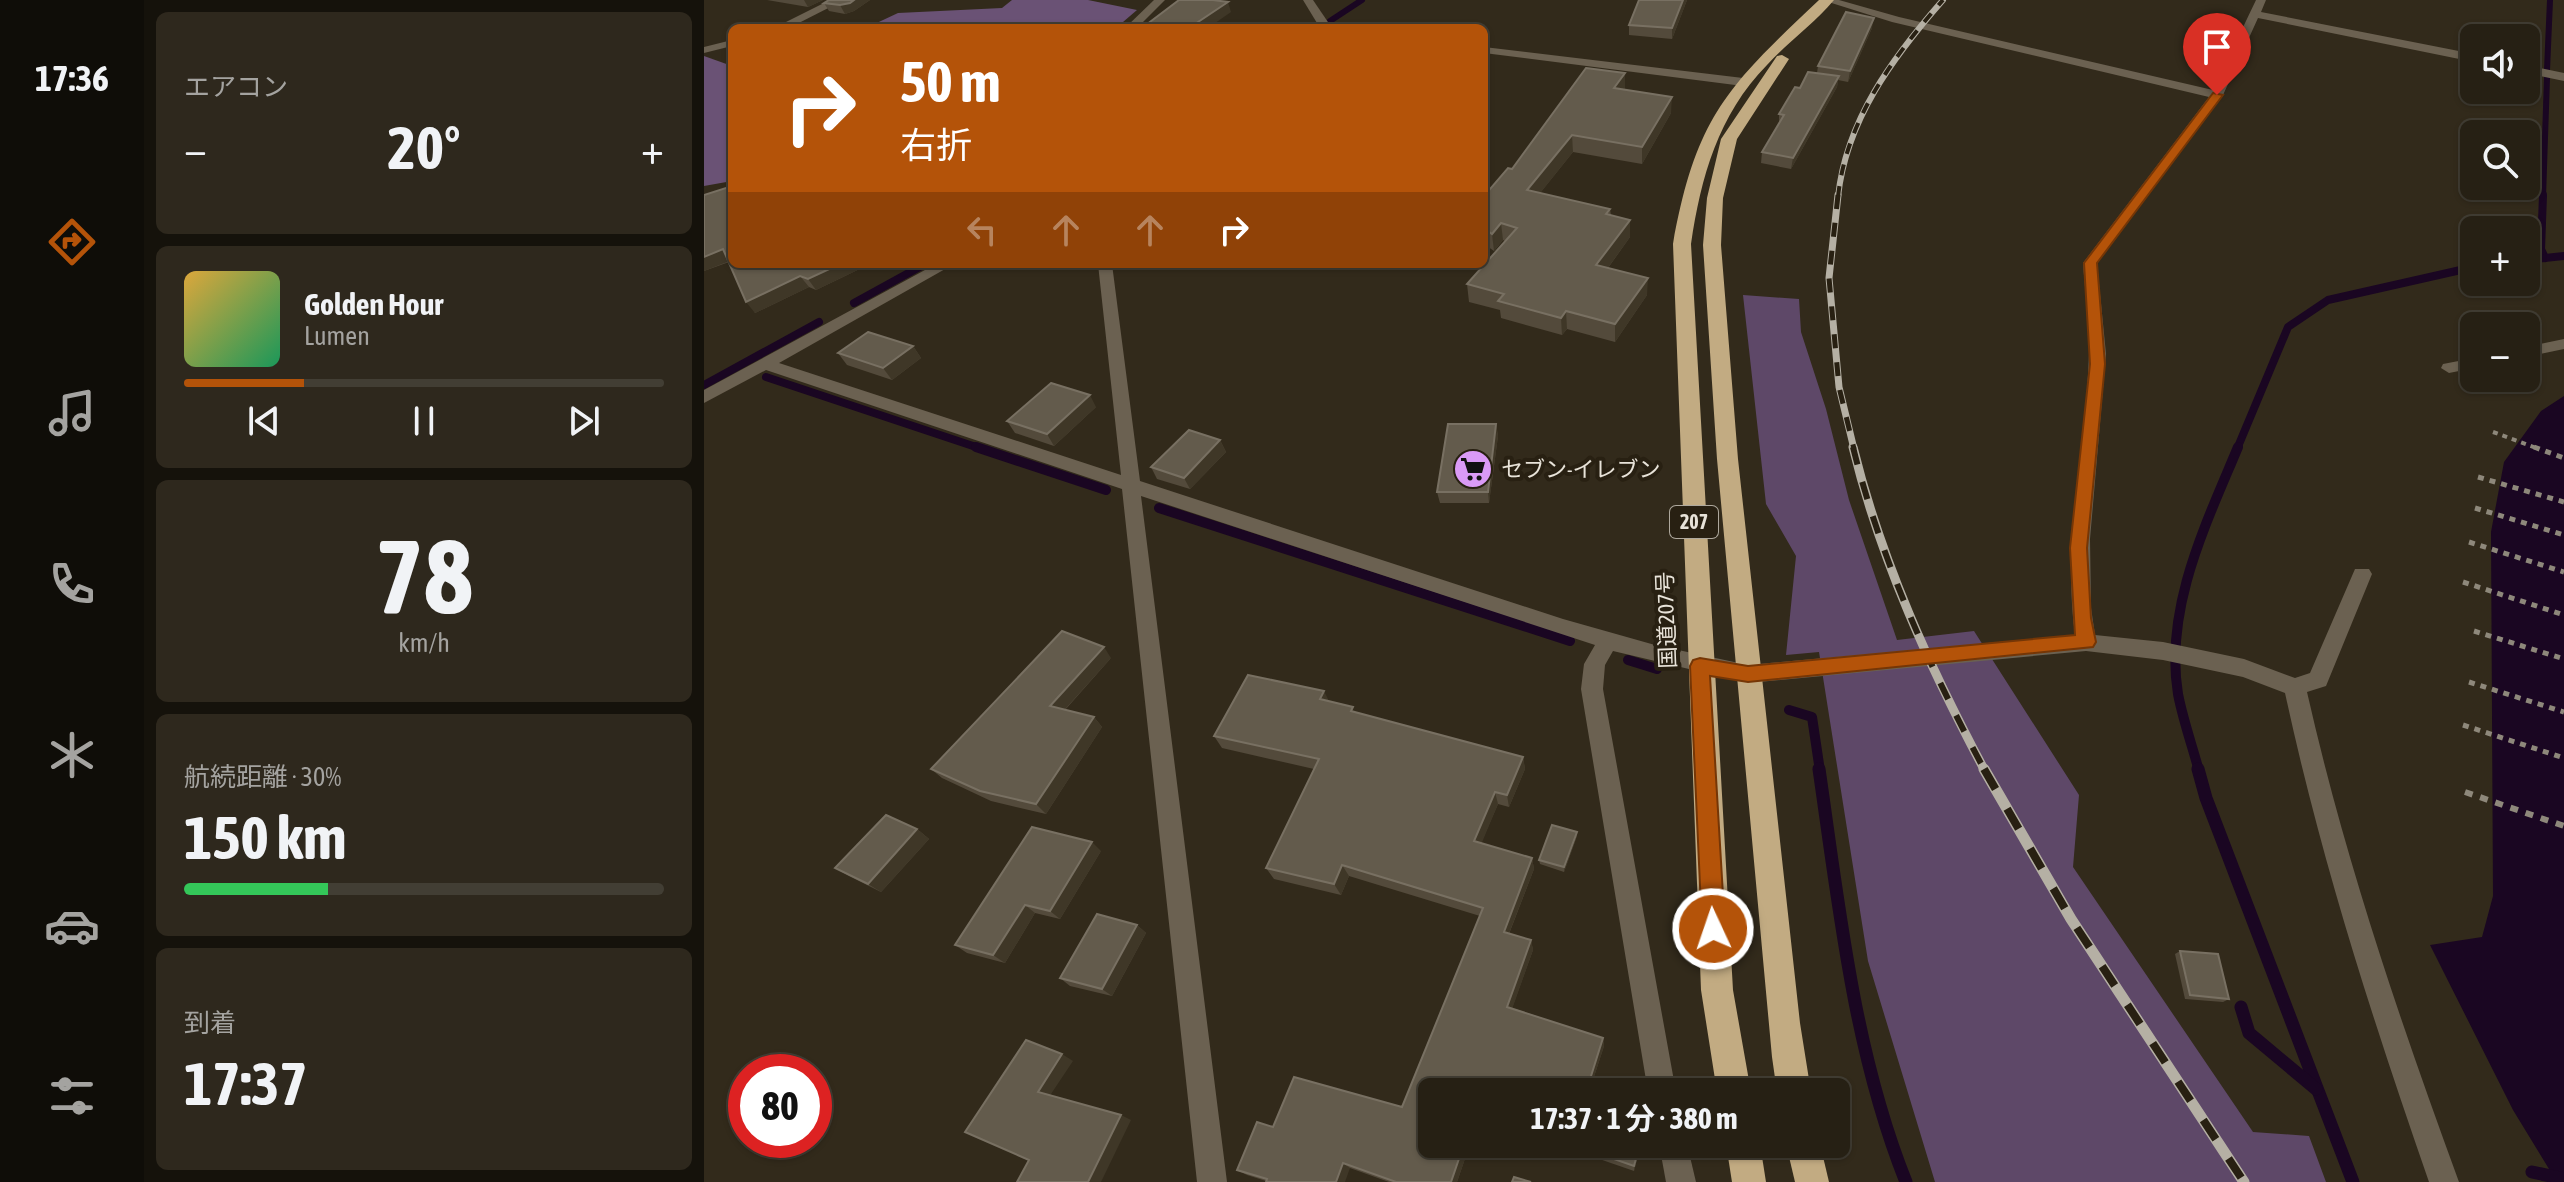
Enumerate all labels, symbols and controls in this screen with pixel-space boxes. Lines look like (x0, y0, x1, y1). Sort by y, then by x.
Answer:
pin (2183, 13, 2251, 95)
map controls (2460, 24, 2540, 392)
button: sound (2460, 24, 2540, 104)
icon: arrive (2195, 25, 2239, 69)
text: 50 m (900, 50, 1001, 114)
icon: right (768, 56, 872, 160)
text: 17:36 (35, 57, 109, 99)
text: エアコン (184, 72, 288, 102)
text: 20° (388, 113, 460, 182)
button: search (2460, 120, 2540, 200)
text: − (184, 123, 207, 173)
text: + (641, 123, 664, 173)
text: 右折 (900, 124, 972, 166)
icon: left (960, 208, 1004, 252)
icon: ahead (1044, 208, 1088, 252)
icon: ahead (1128, 208, 1172, 252)
icon: right (1212, 208, 1256, 252)
icon: directions (44, 214, 100, 270)
button: + (2460, 216, 2540, 296)
text: Golden Hour (304, 287, 443, 321)
button: − (2460, 312, 2540, 392)
text: Lumen (304, 321, 370, 351)
icon: music (44, 385, 100, 441)
icon: previous (242, 399, 286, 443)
icon: pause (402, 399, 446, 443)
icon: next (562, 399, 606, 443)
supermarket icon: セブン-イレブン (1452, 448, 1494, 490)
place label: セブン-イレブン (1501, 456, 1661, 482)
road number: 207 (1670, 506, 1718, 538)
text: 78 (375, 516, 473, 635)
icon: phone (44, 556, 100, 612)
street label: 国道207号 (1651, 571, 1681, 669)
text: km/h (398, 628, 450, 658)
icon: climate (44, 727, 100, 783)
text: 航続距離 · 30% (184, 762, 341, 792)
text: 150 km (184, 803, 346, 872)
position arrow (1671, 887, 1755, 971)
icon: car (44, 898, 100, 954)
text: 到着 (184, 1008, 236, 1038)
text: 17:37 (184, 1049, 307, 1118)
speed limit sign: 80 (728, 1054, 832, 1158)
icon: filters (44, 1068, 100, 1124)
text: 17:37 · 1 分 · 380 m (1530, 1101, 1738, 1135)

